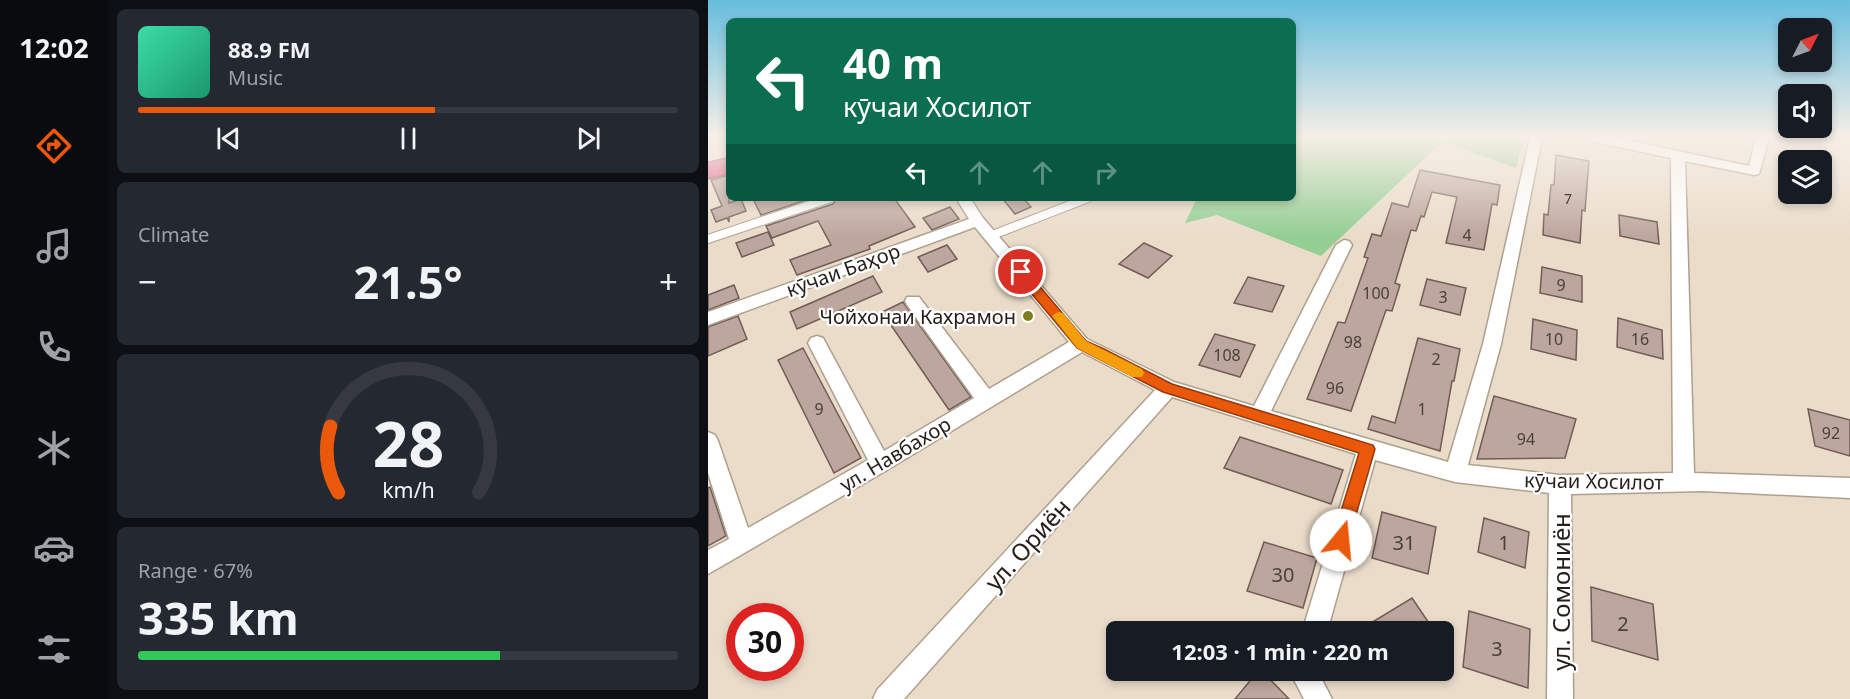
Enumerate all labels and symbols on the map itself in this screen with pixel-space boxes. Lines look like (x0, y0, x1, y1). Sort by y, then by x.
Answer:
north arrow (1778, 18, 1832, 72)
house number: 7 (1564, 189, 1572, 208)
house number: 4 (1462, 224, 1472, 246)
street label: кӯчаи Баҳор (782, 237, 904, 303)
pin (995, 246, 1046, 297)
house number: 9 (1556, 274, 1566, 296)
house number: 100 (1362, 282, 1390, 304)
house number: 3 (1438, 286, 1448, 308)
place label: Чойхонаи Кахрамон (819, 303, 1016, 330)
marker: Чойхонаи Кахрамон (1021, 309, 1035, 323)
house number: 10 (1545, 328, 1563, 350)
house number: 16 (1631, 328, 1649, 350)
house number: 98 (1344, 331, 1362, 353)
house number: 108 (1213, 344, 1241, 366)
house number: 2 (1431, 348, 1441, 370)
house number: 96 (1326, 377, 1344, 399)
house number: 9 (814, 398, 824, 420)
house number: 1 (1417, 398, 1427, 420)
street label: ул. Навбахор (834, 410, 956, 498)
house number: 92 (1822, 422, 1840, 444)
house number: 94 (1517, 428, 1535, 450)
street label: кӯчаи Хосилот (1524, 466, 1664, 496)
street label: ул. Ориён (977, 491, 1077, 597)
position arrow (1309, 508, 1373, 572)
street label: ул. Сомониён (1544, 513, 1577, 671)
house number: 31 (1393, 529, 1415, 556)
house number: 1 (1498, 529, 1510, 556)
house number: 30 (1272, 561, 1294, 588)
speed limit sign: 30 (726, 603, 804, 681)
house number: 2 (1617, 610, 1629, 637)
house number: 3 (1491, 635, 1503, 662)

